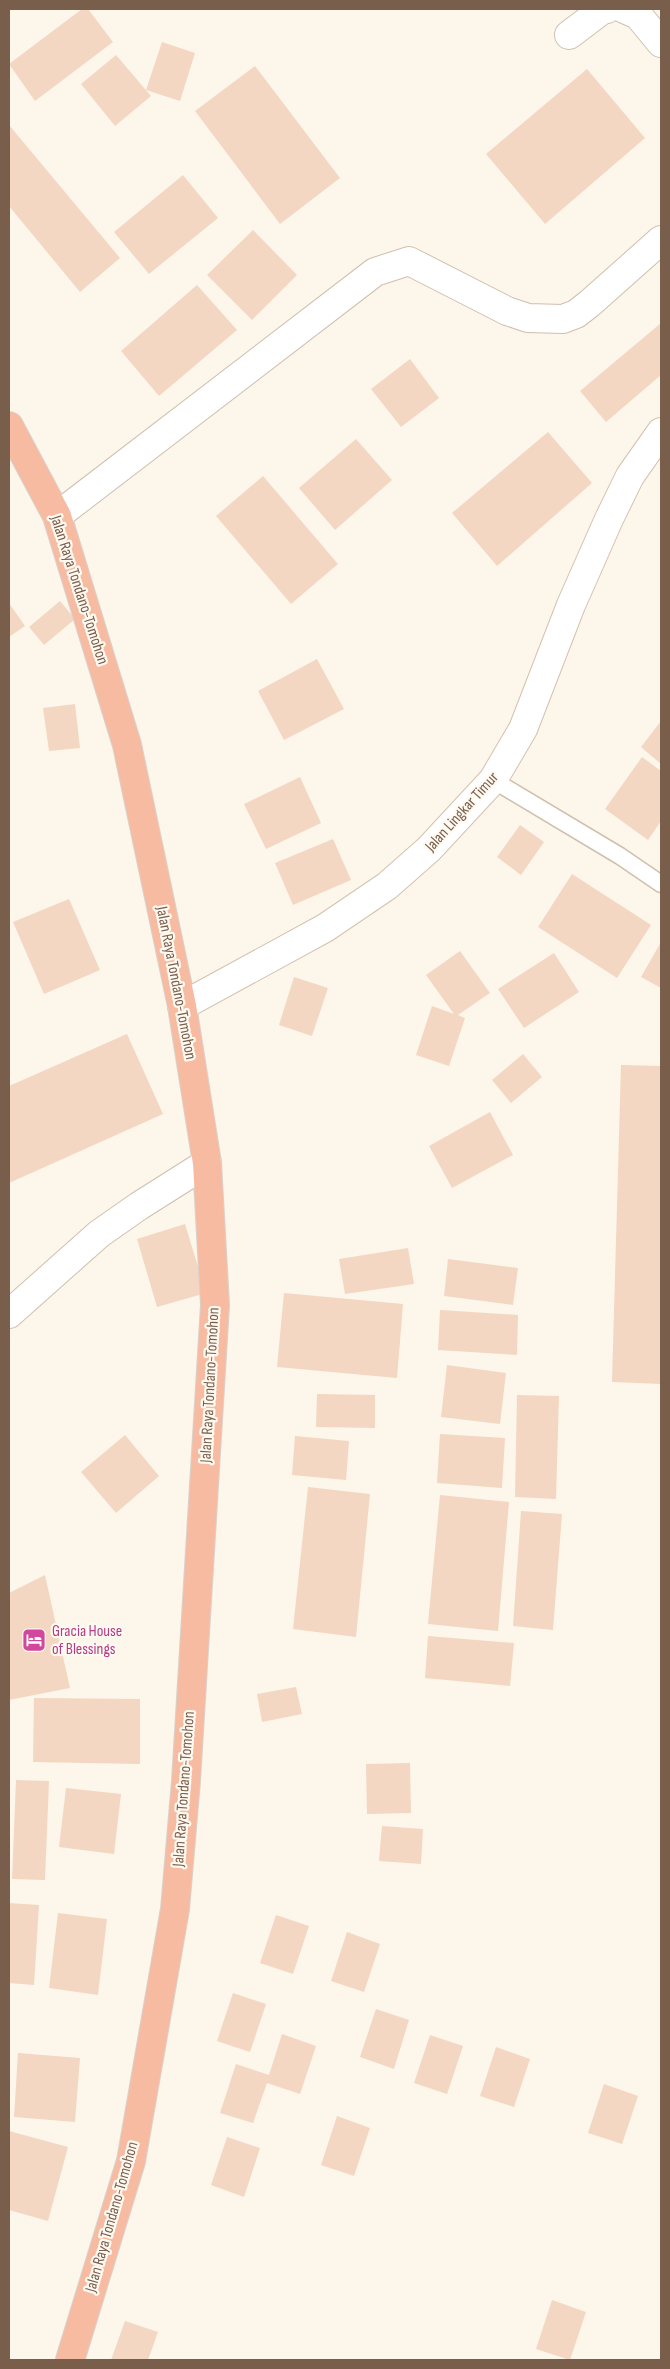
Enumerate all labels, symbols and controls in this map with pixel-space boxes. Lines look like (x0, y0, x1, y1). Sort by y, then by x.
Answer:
street label: Jalan Raya Tondano-Tomohon (46, 512, 112, 667)
street label: Jalan Lingkar Timur (421, 768, 503, 856)
street label: Jalan Raya Tondano-Tomohon (152, 904, 200, 1061)
street label: Jalan Raya Tondano-Tomohon (196, 1307, 224, 1464)
place label: Gracia House of Blessings (52, 1622, 122, 1659)
hotel icon: Gracia House of Blessings (21, 1627, 47, 1653)
street label: Jalan Raya Tondano-Tomohon (169, 1711, 199, 1868)
street label: Jalan Raya Tondano-Tomohon (81, 2140, 143, 2295)

